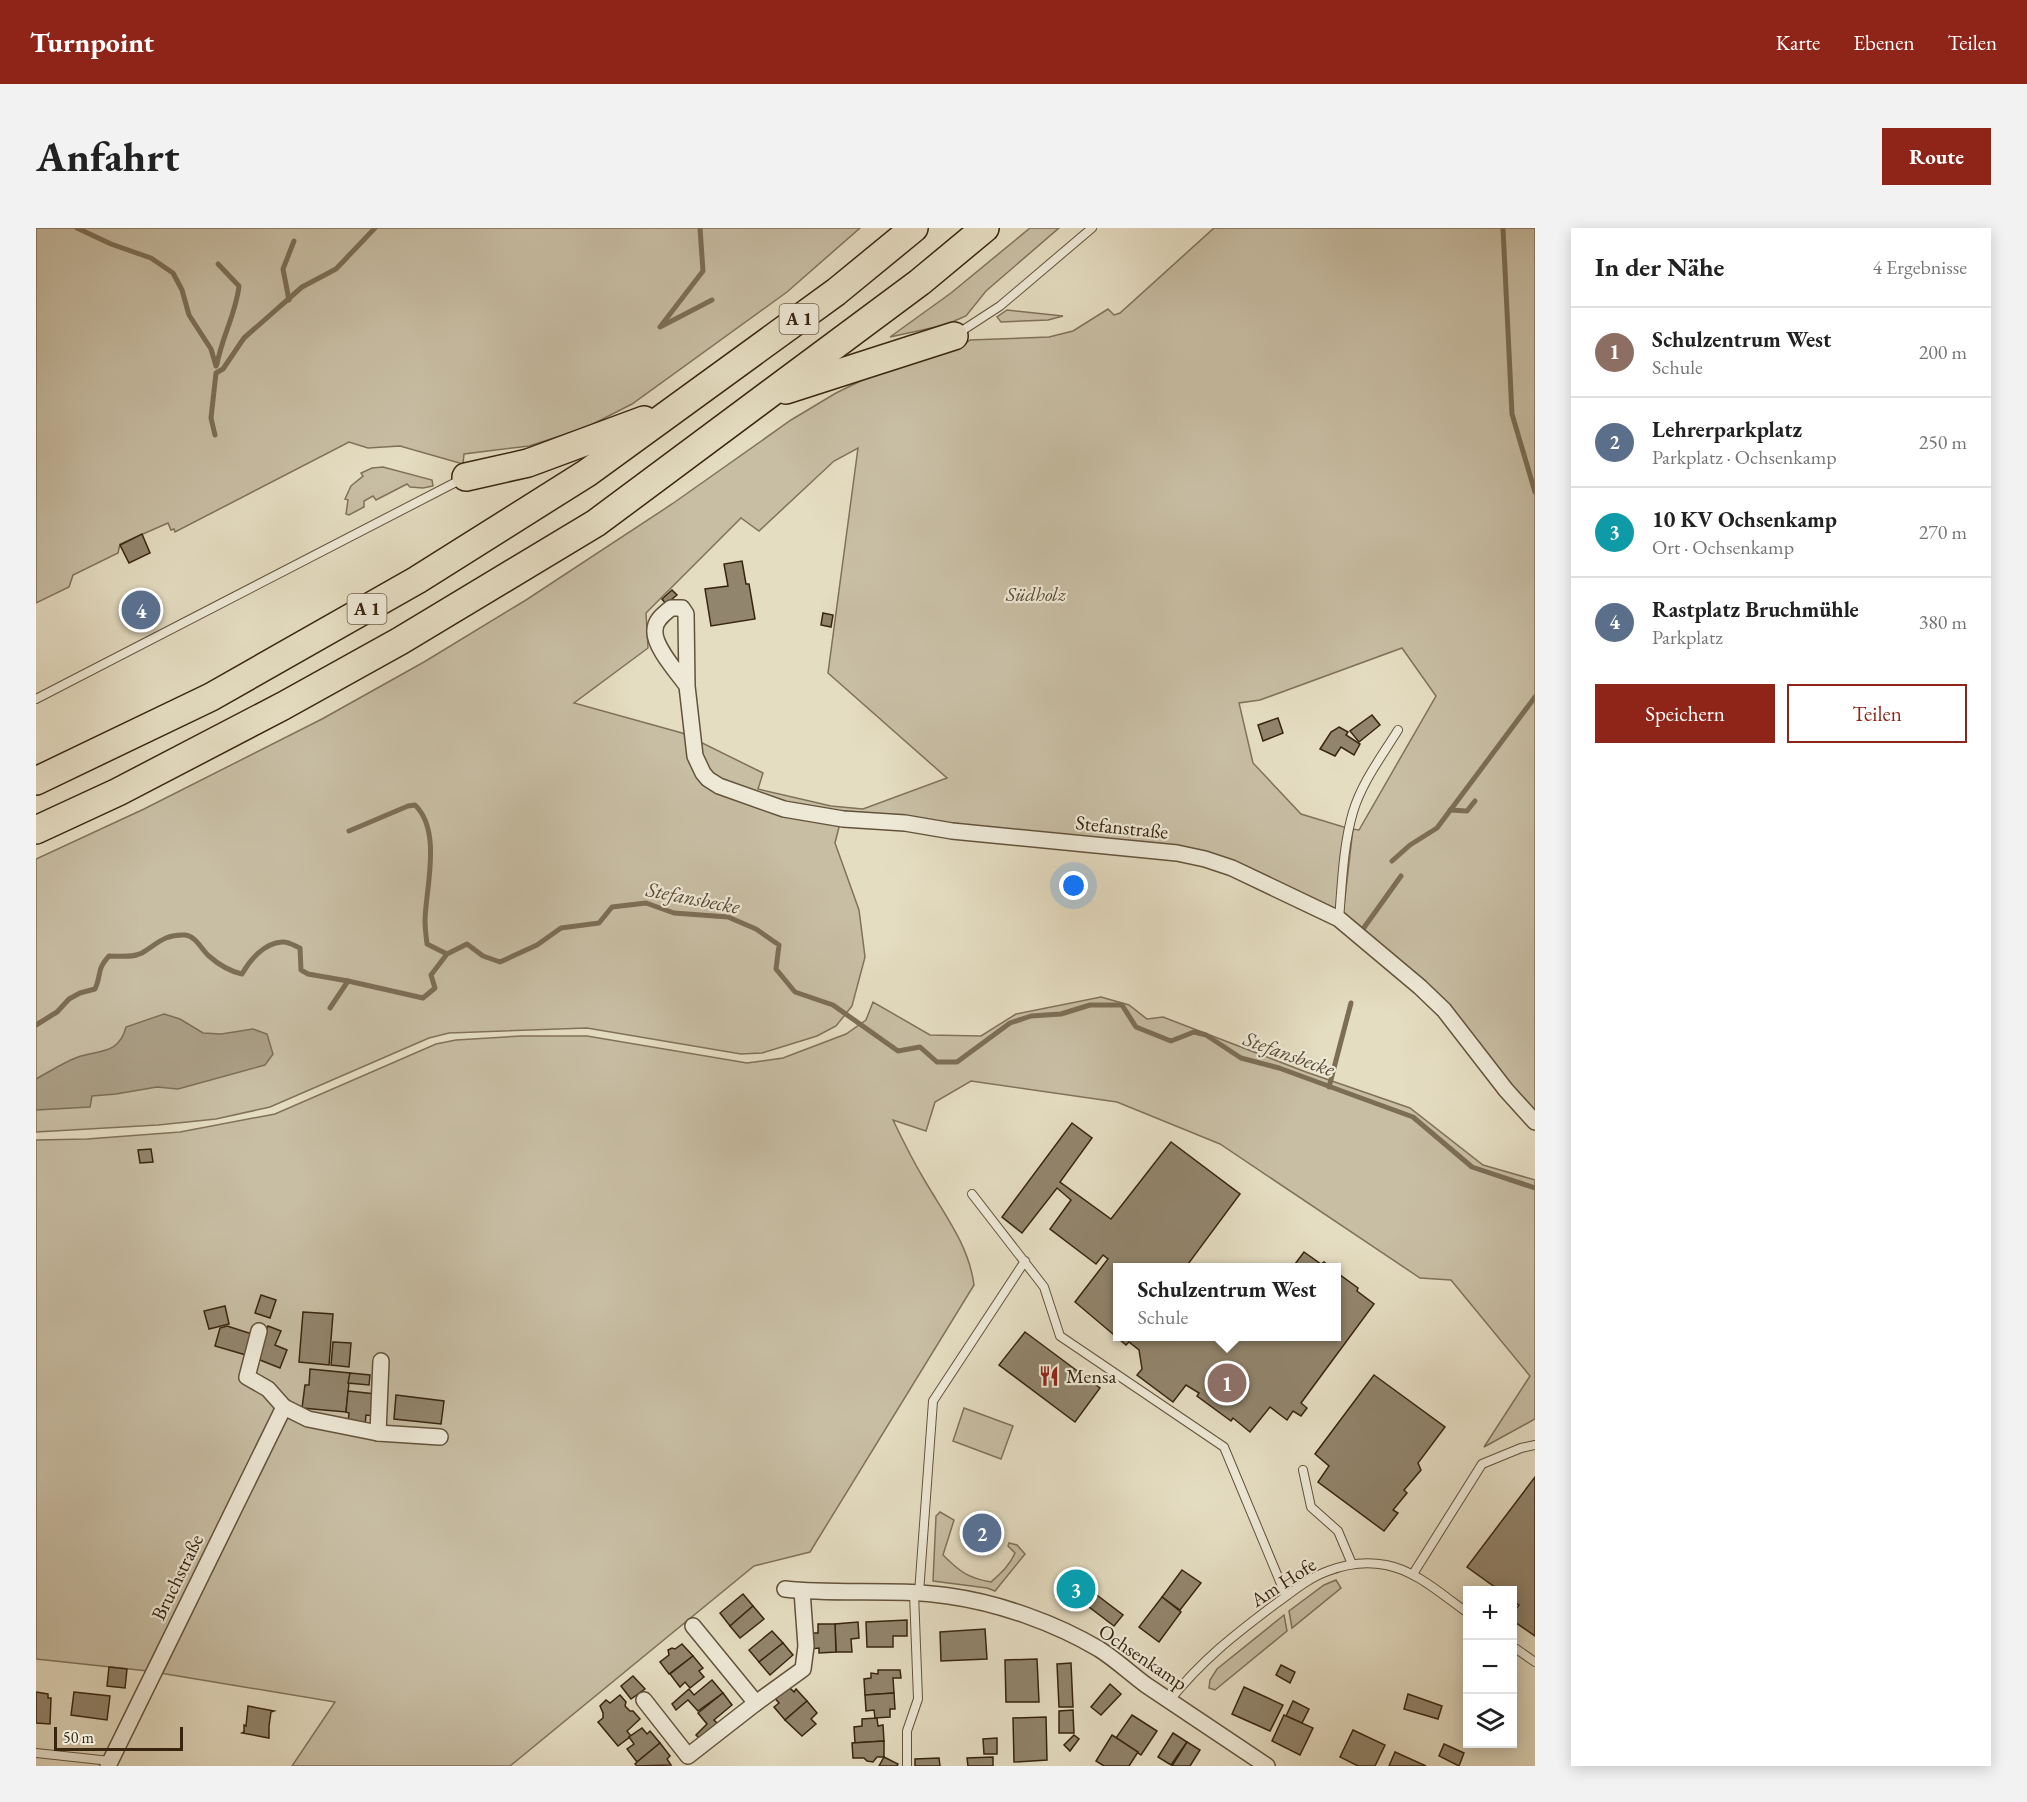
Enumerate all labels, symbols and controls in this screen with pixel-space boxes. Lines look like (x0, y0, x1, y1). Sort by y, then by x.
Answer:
text: Turnpoint (30, 24, 154, 60)
text: Karte (1776, 29, 1820, 56)
text: Ebenen (1853, 29, 1914, 56)
text: Teilen (1947, 29, 1997, 56)
button: Route (1882, 128, 1991, 185)
text: Anfahrt (36, 129, 179, 184)
text: In der Nähe (1595, 250, 1724, 284)
text: 4 Ergebnisse (1872, 254, 1967, 280)
road number: A 1 (780, 304, 819, 334)
text: Schulzentrum West (1652, 325, 1831, 354)
text: 1 (1609, 339, 1620, 365)
text: 200 m (1919, 339, 1967, 365)
text: Schule (1652, 354, 1703, 380)
text: Lehrerparkplatz (1652, 415, 1802, 444)
text: 2 (1609, 429, 1620, 455)
text: 250 m (1919, 429, 1967, 455)
text: Parkplatz · Ochsenkamp (1652, 444, 1837, 470)
text: 10 KV Ochsenkamp (1652, 505, 1837, 534)
text: 3 (1609, 519, 1620, 545)
text: 270 m (1919, 519, 1967, 545)
text: Ort · Ochsenkamp (1652, 534, 1794, 560)
park label: Südholz (1005, 581, 1067, 607)
pin: 4 (122, 588, 160, 632)
road number: A 1 (348, 594, 386, 624)
text: Rastplatz Bruchmühle (1652, 595, 1859, 624)
text: 4 (1609, 609, 1620, 635)
text: 380 m (1919, 609, 1967, 635)
text: Parkplatz (1652, 624, 1723, 650)
button: Speichern (1595, 684, 1775, 743)
button: Teilen (1787, 684, 1967, 743)
street label: Stefanstraße (1074, 809, 1170, 845)
your location (1059, 871, 1088, 900)
water label: Stefansbecke (643, 875, 743, 920)
water label: Stefansbecke (1239, 1024, 1339, 1083)
popup (1113, 1263, 1341, 1341)
text: Schulzentrum West (1137, 1275, 1317, 1304)
text: Schule (1137, 1304, 1188, 1330)
pin: 1 (1208, 1360, 1246, 1406)
place label: Mensa (1066, 1363, 1116, 1389)
restaurant icon: Mensa (1037, 1364, 1061, 1388)
pin: 2 (962, 1510, 1002, 1556)
street label: Bruchstraße (145, 1529, 209, 1624)
street label: Am Hofe (1244, 1551, 1321, 1613)
pin: 3 (1056, 1566, 1096, 1612)
map controls (1463, 1586, 1517, 1748)
button: + (1463, 1586, 1517, 1640)
street label: Ochsenkamp (1094, 1618, 1192, 1696)
button: − (1463, 1640, 1517, 1694)
button: layers (1463, 1694, 1517, 1748)
scale bar (54, 1724, 183, 1752)
text: 50 m (63, 1727, 94, 1748)

